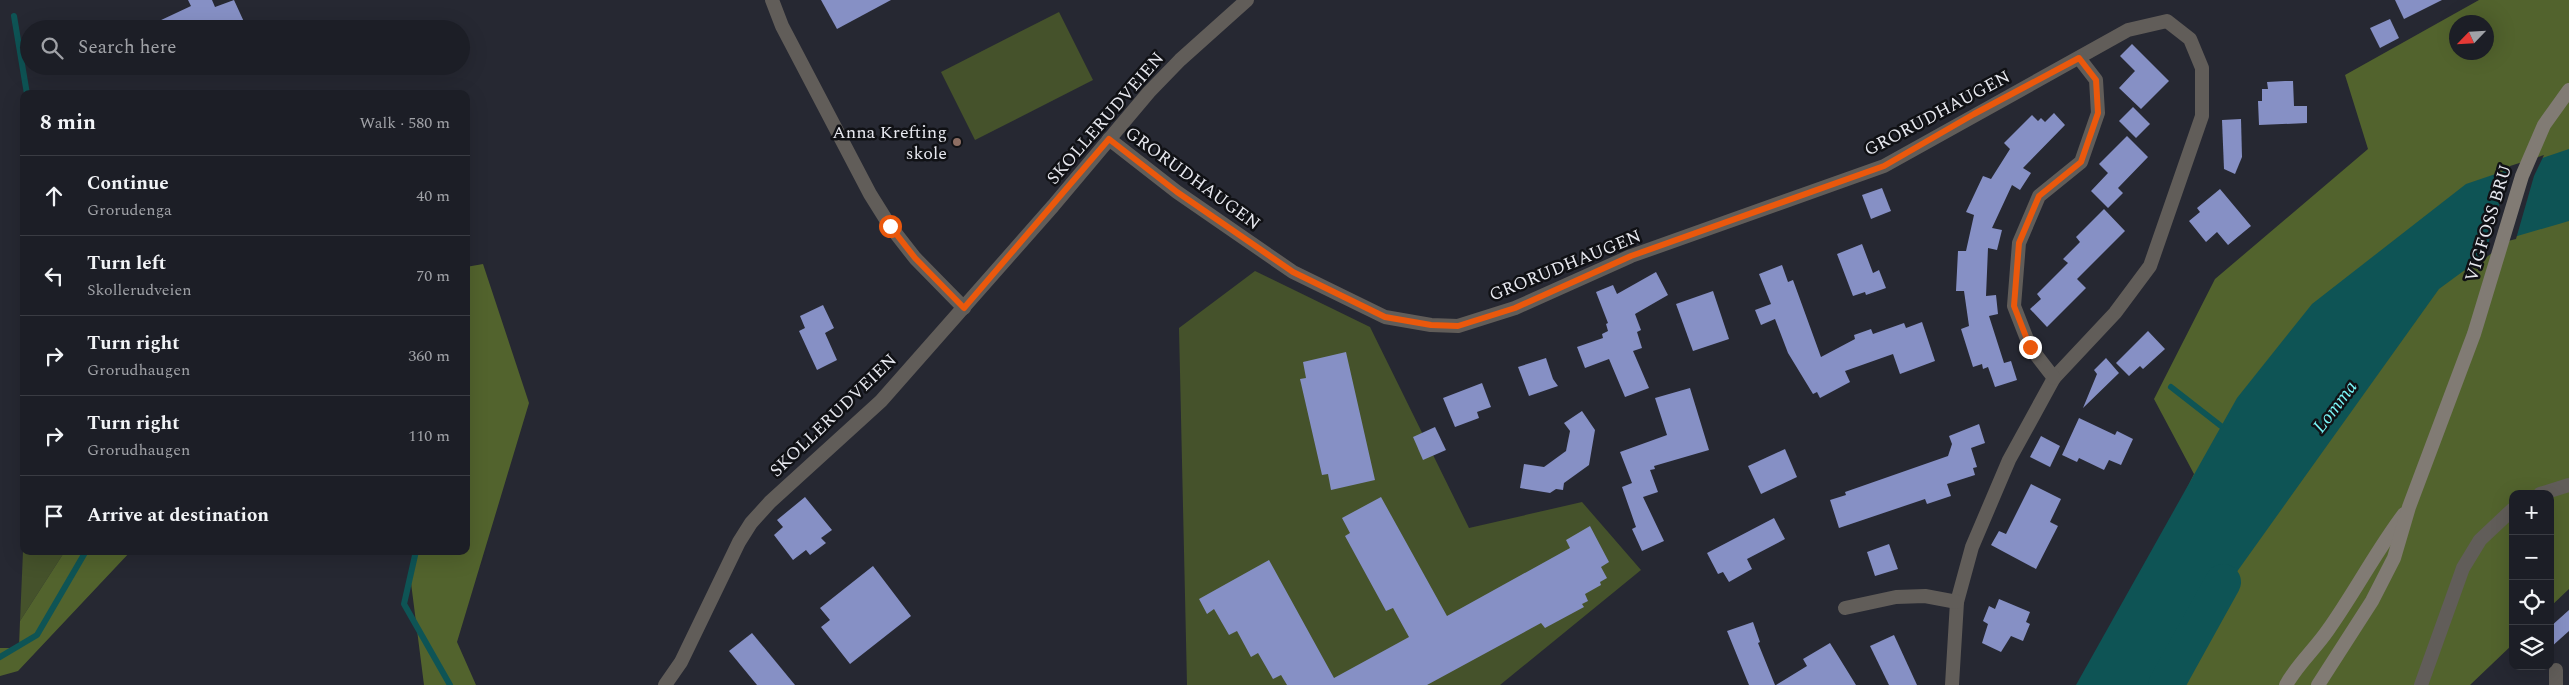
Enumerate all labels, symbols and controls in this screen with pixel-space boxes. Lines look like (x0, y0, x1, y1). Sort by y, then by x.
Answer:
north arrow (2449, 15, 2494, 60)
search box (20, 20, 470, 75)
text: Search here (78, 33, 177, 62)
icon: search (38, 34, 66, 62)
street label: SKOLLERUDVEIEN (1040, 46, 1171, 191)
street label: GRORUDHAUGEN (1859, 63, 2015, 163)
text: 8 min (40, 107, 96, 139)
text: Walk · 580 m (359, 111, 450, 135)
place label: Anna Krefting skole (832, 119, 947, 167)
street label: GRORUDHAUGEN (1119, 120, 1266, 237)
marker: Anna Krefting skole (951, 136, 963, 148)
street label: VIGFOSS BRU (2458, 161, 2519, 285)
text: Continue (87, 169, 169, 198)
icon: ahead (40, 182, 68, 210)
text: 40 m (416, 184, 450, 208)
text: Grorudenga (87, 198, 172, 222)
route start (879, 215, 902, 238)
street label: GRORUDHAUGEN (1485, 223, 1645, 308)
text: Turn left (87, 249, 166, 278)
icon: left (40, 262, 68, 290)
text: 70 m (416, 264, 450, 288)
text: Skollerudveien (87, 278, 192, 302)
text: Turn right (87, 329, 180, 358)
route end (2019, 336, 2042, 359)
icon: right (40, 342, 68, 370)
text: 360 m (408, 344, 450, 368)
street label: SKOLLERUDVEIEN (763, 347, 903, 483)
text: Grorudhaugen (87, 358, 190, 382)
water label: Lomma (2306, 374, 2365, 439)
text: Turn right (87, 409, 180, 438)
icon: right (40, 422, 68, 450)
text: 110 m (408, 424, 450, 448)
text: Grorudhaugen (87, 438, 190, 462)
map controls (2509, 490, 2554, 670)
button: + (2509, 490, 2554, 535)
text: Arrive at destination (87, 501, 269, 530)
icon: arrive (40, 502, 68, 530)
button: − (2509, 535, 2554, 580)
button: locate (2509, 580, 2554, 625)
button: layers (2509, 625, 2554, 670)

